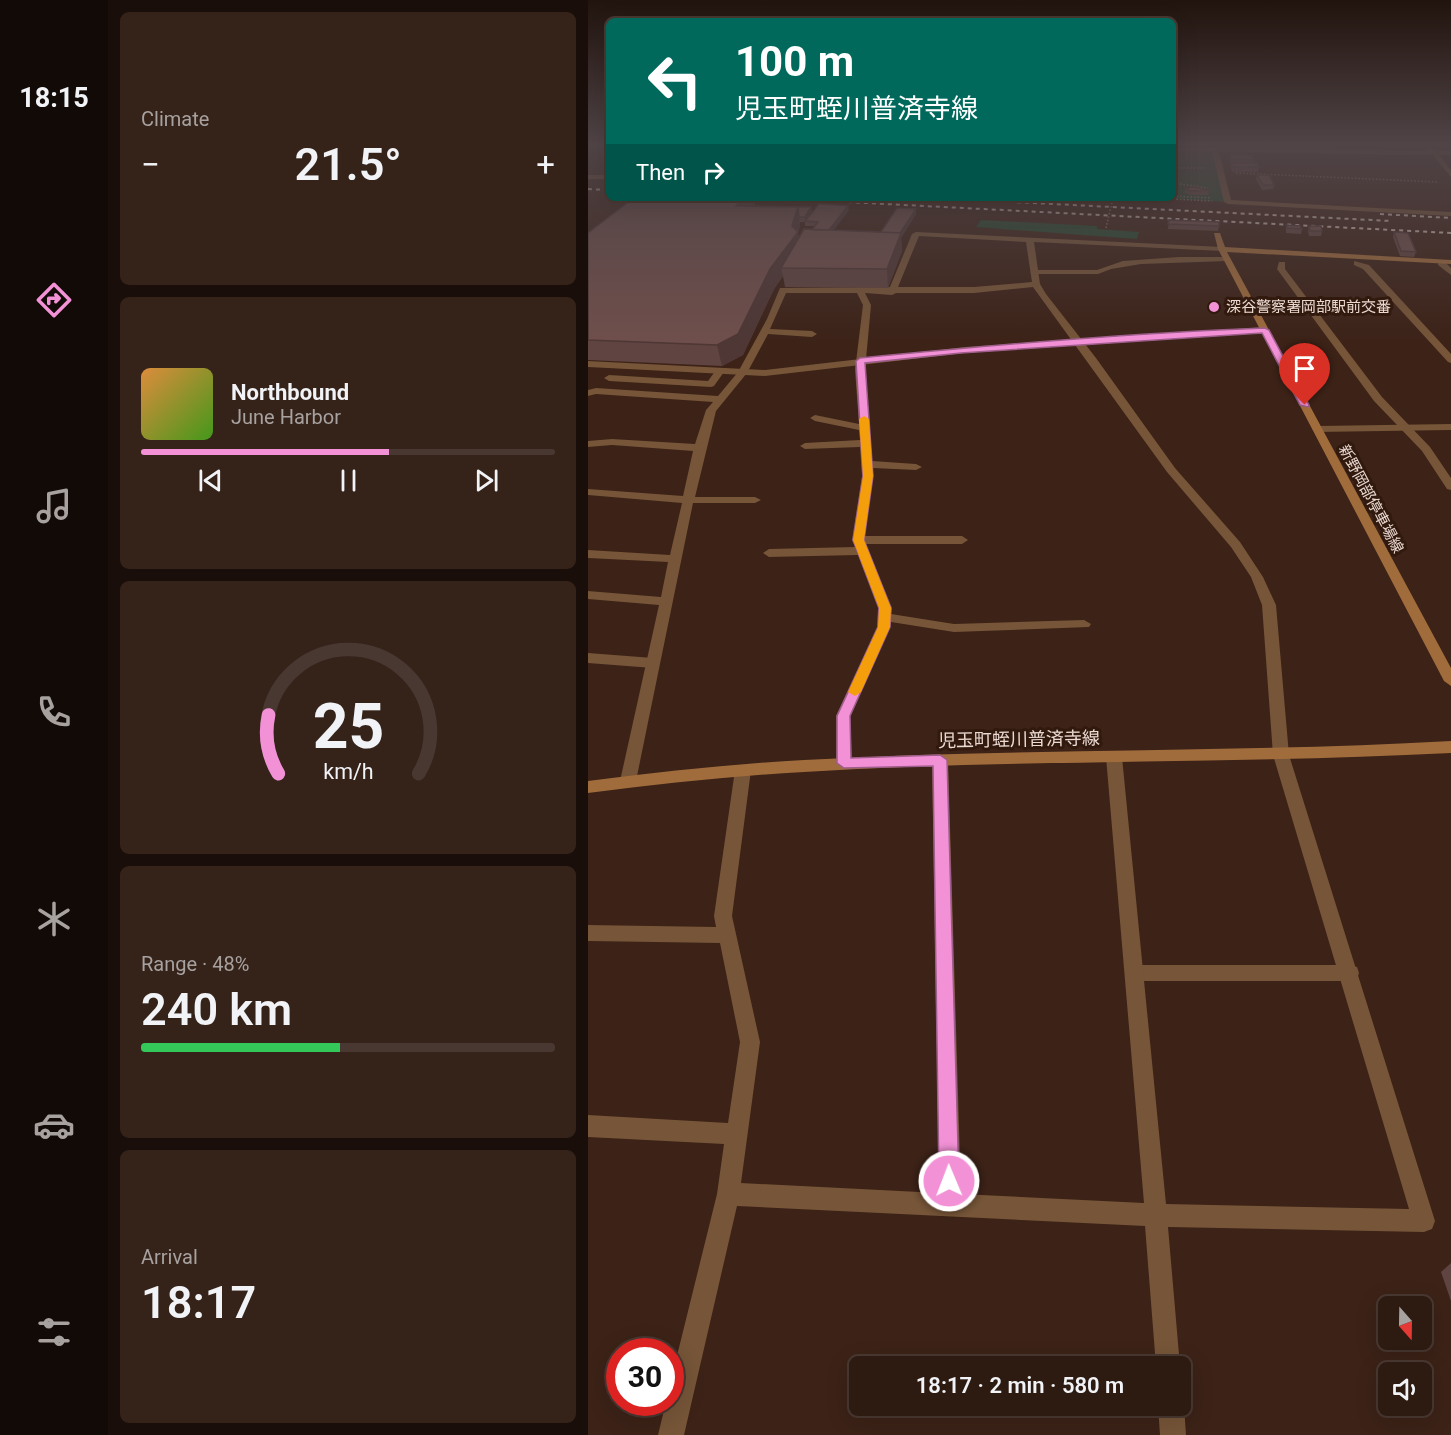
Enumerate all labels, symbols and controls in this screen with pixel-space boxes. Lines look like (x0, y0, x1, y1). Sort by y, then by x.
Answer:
text: 100 m (735, 37, 854, 86)
icon: left (636, 42, 714, 120)
text: 18:15 (19, 82, 89, 114)
text: 児玉町蛭川普済寺線 (735, 93, 978, 125)
text: Climate (141, 107, 209, 131)
text: 21.5° (294, 138, 402, 191)
text: − (141, 145, 160, 184)
text: + (536, 145, 555, 184)
icon: right (697, 156, 730, 189)
text: Then (636, 160, 685, 185)
icon: directions (33, 279, 75, 321)
place label: 深谷警察署岡部駅前交番 (1226, 298, 1391, 316)
marker: 深谷警察署岡部駅前交番 (1207, 300, 1221, 314)
pin (1279, 343, 1330, 405)
icon: arrive (1288, 352, 1321, 385)
text: Northbound (231, 380, 349, 405)
text: June Harbor (231, 405, 341, 429)
street label: 新野岡部停車場線 (1335, 442, 1407, 556)
icon: previous (194, 464, 227, 497)
icon: pause (332, 464, 365, 497)
icon: next (470, 464, 503, 497)
icon: music (33, 485, 75, 527)
icon: phone (33, 691, 75, 733)
text: 25 (312, 691, 384, 764)
street label: 児玉町蛭川普済寺線 (938, 727, 1100, 751)
text: km/h (323, 760, 373, 785)
icon: climate (33, 898, 75, 940)
text: Range · 48% (141, 952, 249, 976)
text: 240 km (141, 983, 292, 1036)
icon: car (33, 1104, 75, 1146)
position arrow (917, 1149, 981, 1213)
text: Arrival (141, 1245, 198, 1269)
text: 18:17 (141, 1276, 256, 1329)
north arrow (1378, 1296, 1432, 1350)
map controls (1378, 1296, 1432, 1416)
icon: filters (33, 1311, 75, 1353)
speed limit sign: 30 (606, 1338, 684, 1416)
button: sound (1378, 1362, 1432, 1416)
text: 18:17 · 2 min · 580 m (916, 1373, 1124, 1398)

